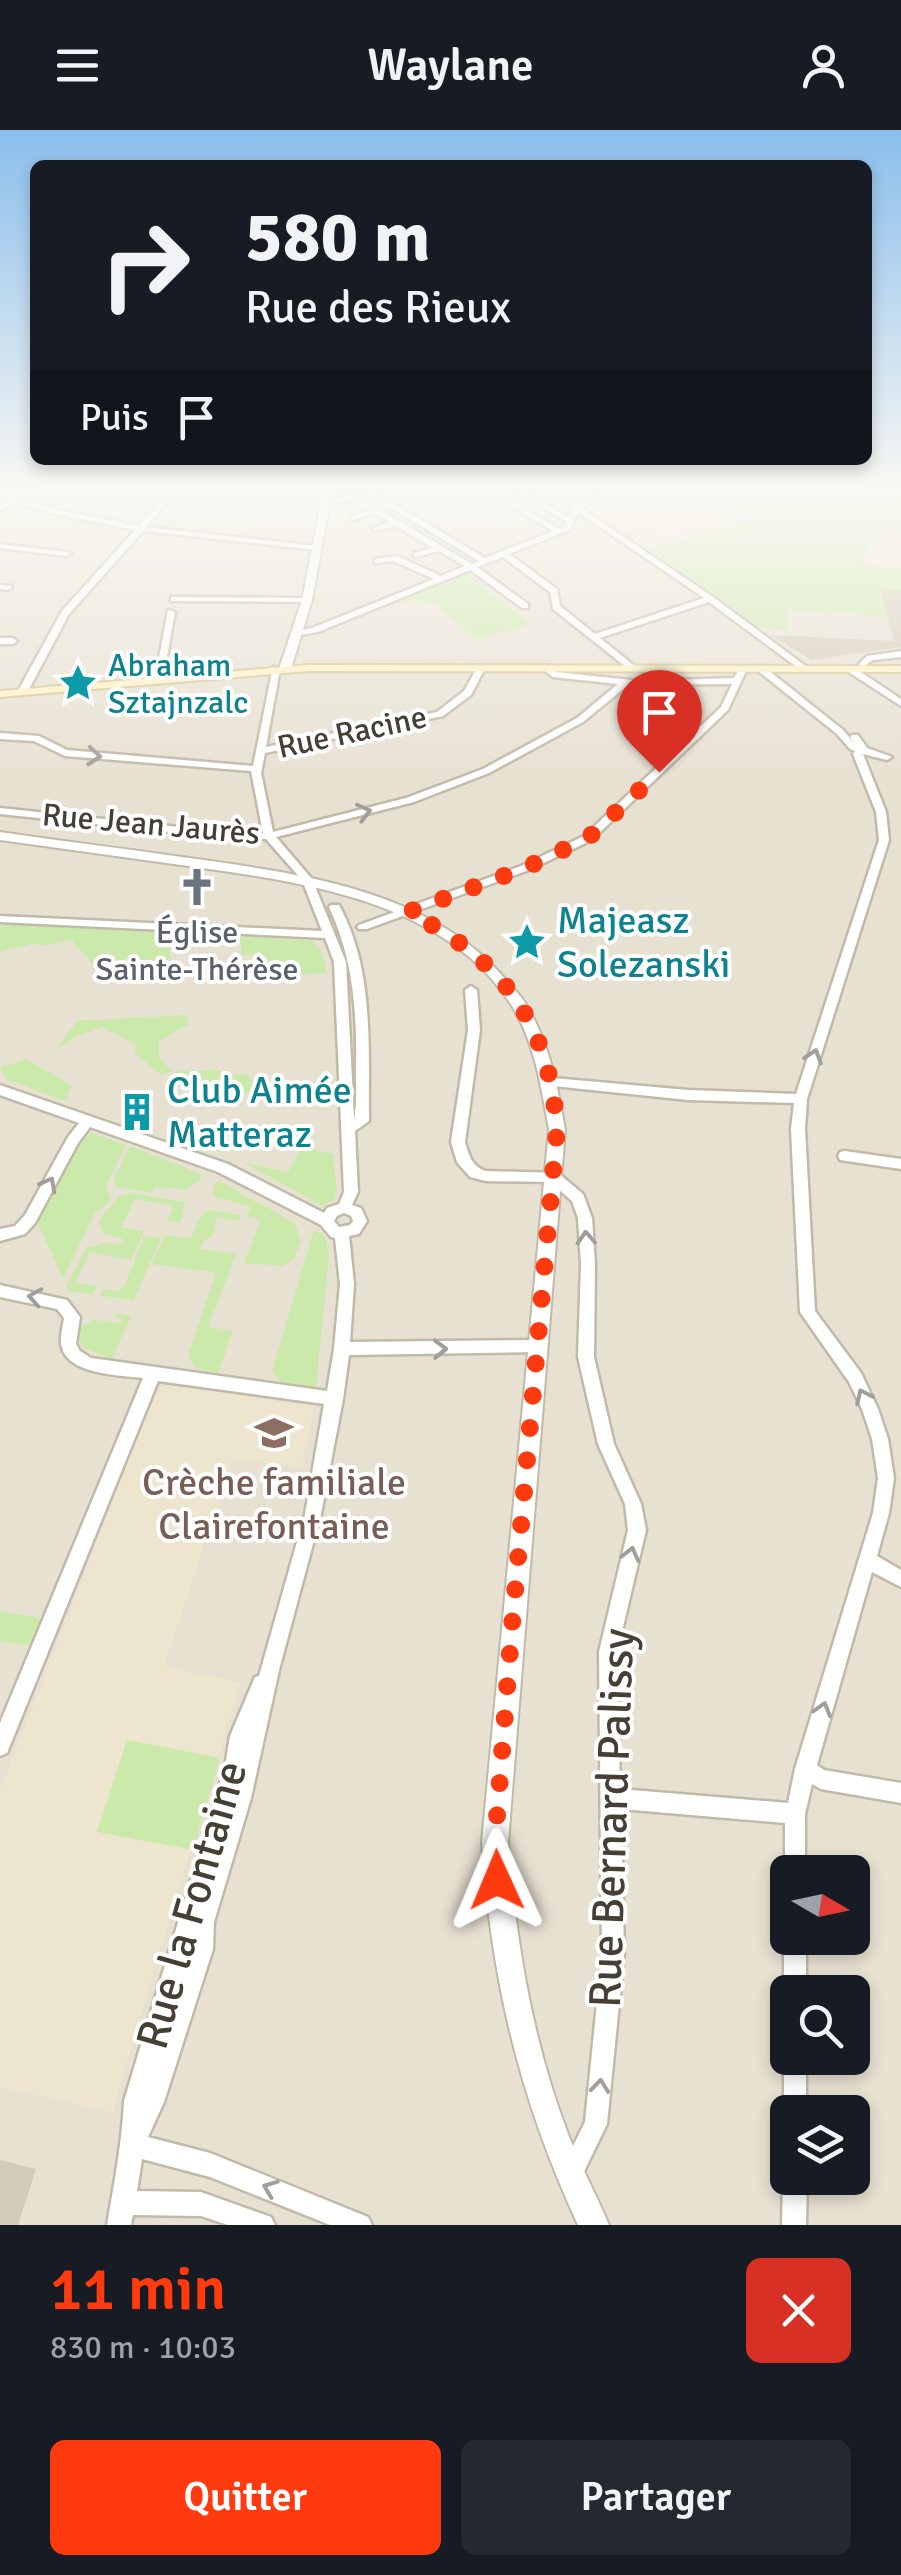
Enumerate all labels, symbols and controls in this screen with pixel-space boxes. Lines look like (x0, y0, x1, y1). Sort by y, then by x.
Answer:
icon: menu (50, 38, 105, 93)
text: Waylane (368, 38, 533, 93)
icon: person (796, 38, 851, 93)
text: 580 m (245, 194, 430, 280)
icon: right (80, 200, 210, 330)
text: Rue des Rieux (245, 280, 511, 335)
icon: arrive (169, 390, 224, 445)
text: Puis (80, 394, 149, 441)
place label: Abraham Sztajnzalc (108, 646, 248, 722)
place icon: Abraham Sztajnzalc (57, 662, 99, 704)
pin (617, 670, 702, 773)
icon: arrive (632, 685, 687, 740)
street label: Rue Racine (274, 697, 430, 767)
one-way arrow (86, 744, 102, 766)
street label: Rue Jean Jaurès (40, 795, 262, 853)
one-way arrow (355, 802, 372, 823)
church icon: Église Sainte-Thérèse (176, 866, 218, 908)
place label: Majeasz Solezanski (557, 897, 730, 988)
place label: Église Sainte-Thérèse (95, 913, 299, 989)
place icon: Majeasz Solezanski (506, 921, 548, 963)
one-way arrow (802, 1048, 823, 1065)
place label: Club Aimée Matteraz (167, 1067, 352, 1158)
building icon: Club Aimée Matteraz (116, 1091, 158, 1133)
one-way arrow (37, 1177, 56, 1195)
one-way arrow (576, 1230, 597, 1246)
one-way arrow (27, 1287, 43, 1308)
one-way arrow (432, 1338, 448, 1359)
one-way arrow (856, 1388, 876, 1406)
school or university icon: Crèche familiale Clairefontaine (253, 1412, 295, 1454)
place label: Crèche familiale Clairefontaine (142, 1459, 406, 1550)
one-way arrow (619, 1546, 640, 1563)
street label: Rue Bernard Palissy (578, 1627, 646, 2009)
one-way arrow (811, 1701, 832, 1718)
street label: Rue la Fontaine (125, 1755, 259, 2055)
position arrow (445, 1828, 549, 1932)
north arrow (770, 1855, 870, 1955)
map controls (770, 1855, 870, 2195)
button: search (770, 1975, 870, 2075)
one-way arrow (588, 2077, 610, 2093)
button: layers (770, 2095, 870, 2195)
one-way arrow (262, 2180, 280, 2200)
text: 11 min (50, 2253, 226, 2327)
button: close (746, 2258, 851, 2363)
text: 830 m · 10:03 (50, 2328, 236, 2367)
button: Quitter (50, 2440, 441, 2555)
button: Partager (461, 2440, 851, 2555)

